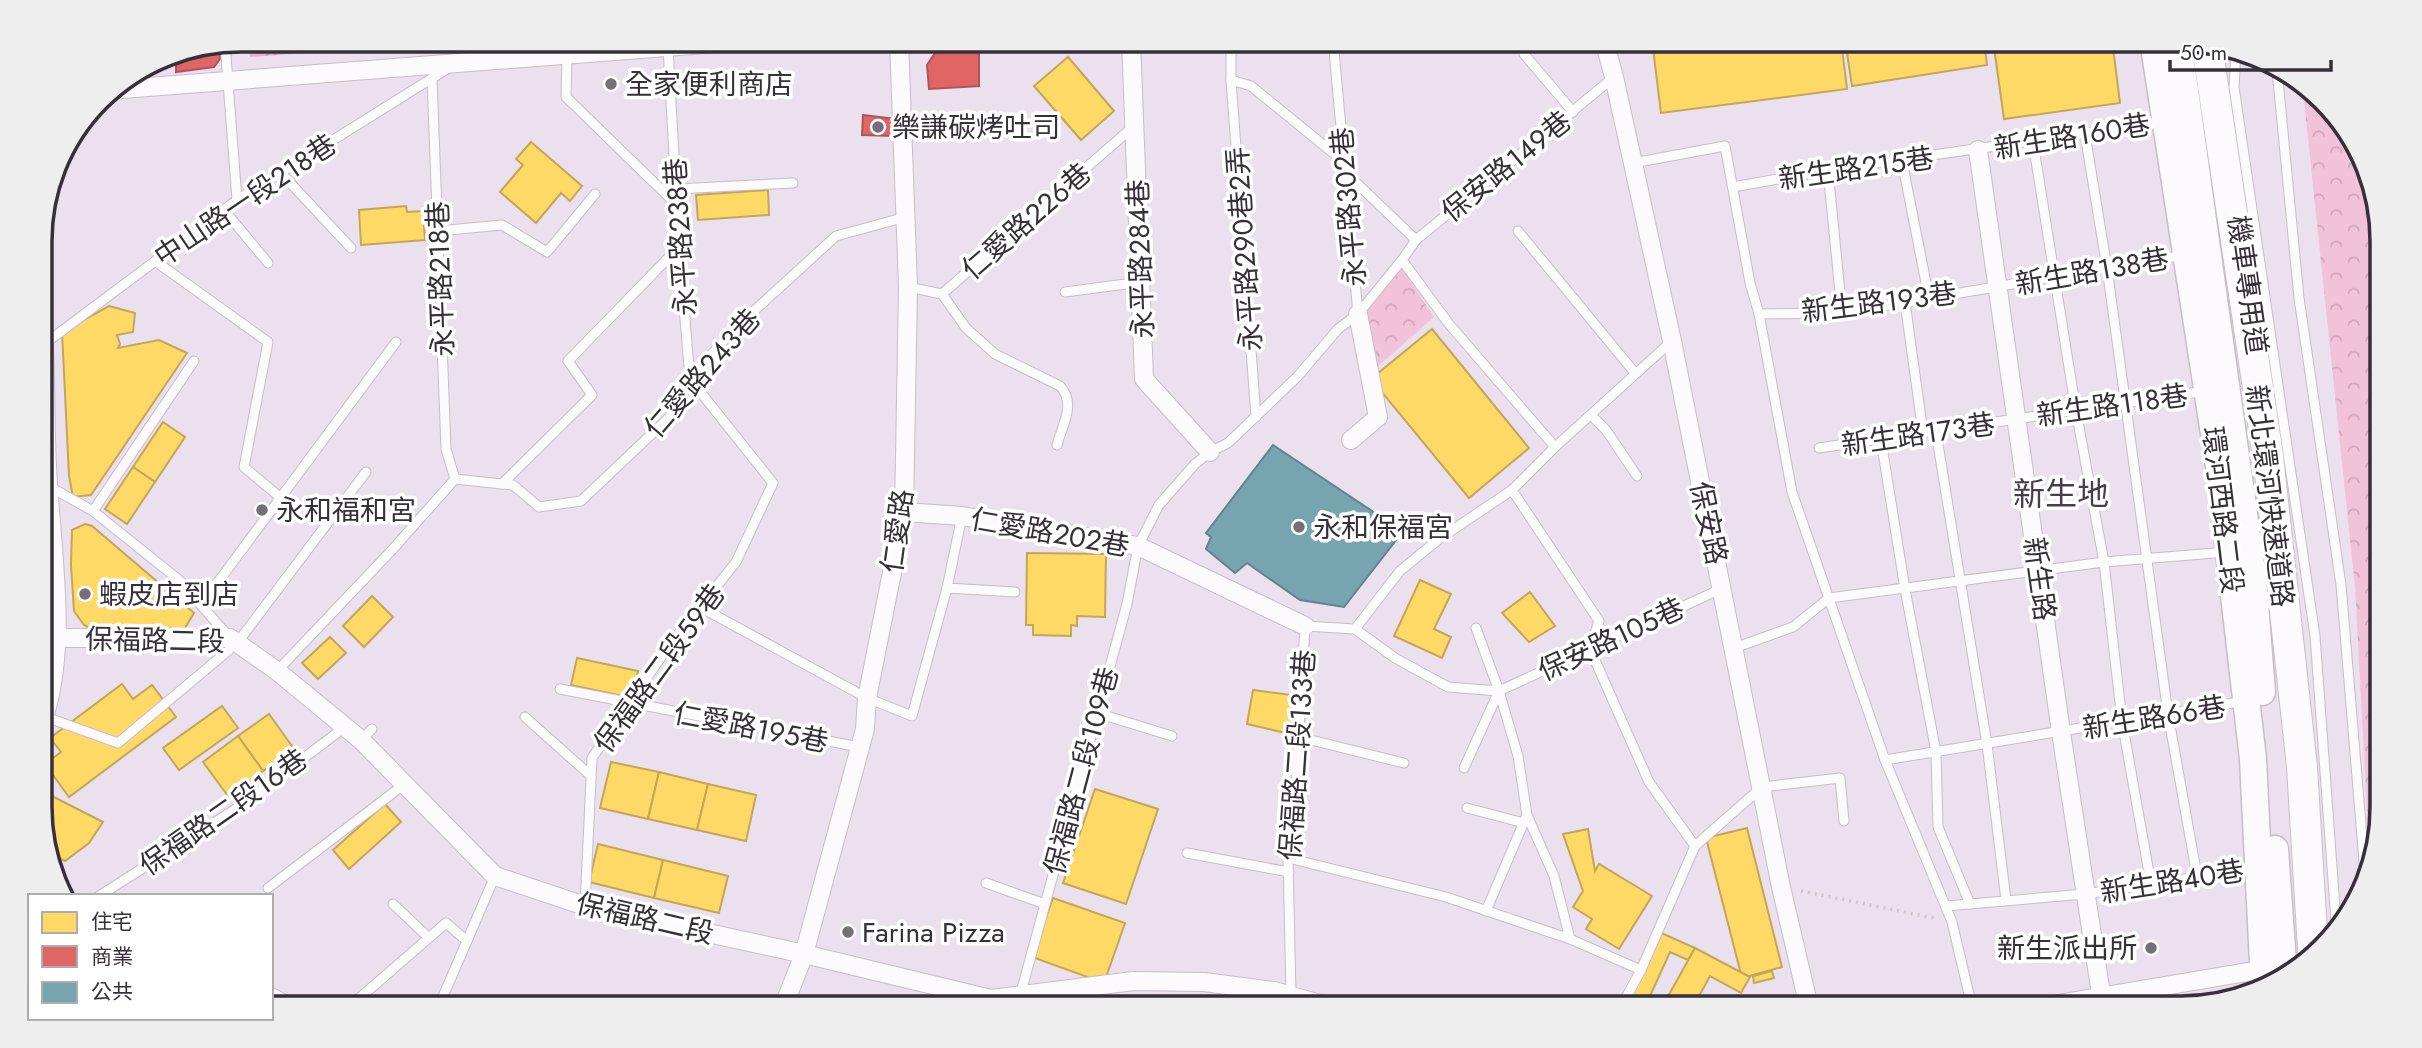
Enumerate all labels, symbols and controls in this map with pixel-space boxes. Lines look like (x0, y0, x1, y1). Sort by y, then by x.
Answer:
scale bar (2170, 28, 2331, 72)
text: 50 m (2180, 38, 2227, 68)
place label: 全家便利商店 (625, 64, 793, 105)
marker: 全家便利商店 (603, 76, 619, 92)
street label: 保安路149巷 (1432, 101, 1580, 232)
street label: 新生路160巷 (1991, 104, 2153, 169)
place label: 樂謙碳烤吐司 (892, 107, 1060, 148)
marker: 樂謙碳烤吐司 (870, 119, 886, 135)
street label: 中山路一段218巷 (146, 124, 345, 277)
street label: 永平路302巷 (1321, 125, 1376, 288)
street label: 新生路215巷 (1776, 137, 1936, 200)
street label: 永平路290巷2弄 (1217, 145, 1272, 353)
street label: 仁愛路226巷 (953, 153, 1100, 289)
street label: 永平路238巷 (655, 156, 706, 317)
street label: 永平路284巷 (1117, 179, 1164, 339)
street label: 永平路218巷 (417, 200, 464, 358)
street label: 機車專用道 (2217, 213, 2278, 357)
street label: 新生路138巷 (2012, 238, 2172, 305)
street label: 新生路193巷 (1799, 273, 1959, 332)
street label: 仁愛路243巷 (635, 300, 770, 447)
street label: 新生路118巷 (2034, 375, 2190, 436)
street label: 新北環河快速道路 (2236, 382, 2304, 610)
street label: 新生路173巷 (1839, 403, 1997, 466)
street label: 環河西路二段 (2192, 424, 2253, 596)
district label: 新生地 (2013, 471, 2109, 517)
street label: 保安路 (1680, 478, 1737, 568)
street label: 仁愛路 (871, 487, 924, 576)
place label: 永和福和宮 (276, 490, 416, 531)
street label: 仁愛路202巷 (967, 498, 1133, 567)
marker: 永和福和宮 (254, 502, 270, 518)
place label: 永和保福宮 (1313, 507, 1453, 548)
marker: 永和保福宮 (1291, 519, 1307, 535)
street label: 新生路 (2013, 535, 2066, 624)
place label: 蝦皮店到店 (99, 574, 239, 615)
street label: 保福路二段59巷 (584, 575, 735, 761)
marker: 蝦皮店到店 (77, 586, 93, 602)
street label: 保安路105巷 (1531, 588, 1691, 691)
street label: 保福路二段 (85, 619, 225, 662)
street label: 保福路二段133巷 (1270, 648, 1325, 862)
street label: 保福路二段109巷 (1034, 663, 1129, 880)
street label: 新生路66巷 (2080, 686, 2229, 749)
street label: 仁愛路195巷 (670, 692, 832, 763)
street label: 保福路二段16巷 (131, 739, 316, 886)
street label: 新生路40巷 (2097, 850, 2247, 913)
street label: 保福路二段 (572, 883, 718, 954)
legend (28, 894, 273, 1020)
text: 住宅 (91, 907, 133, 937)
place label: Farina Pizza (862, 912, 1005, 953)
marker: Farina Pizza (840, 924, 856, 940)
place label: 新生派出所 (1997, 928, 2137, 969)
marker: 新生派出所 (2143, 940, 2159, 956)
text: 商業 (91, 942, 133, 972)
text: 公共 (91, 977, 133, 1007)

